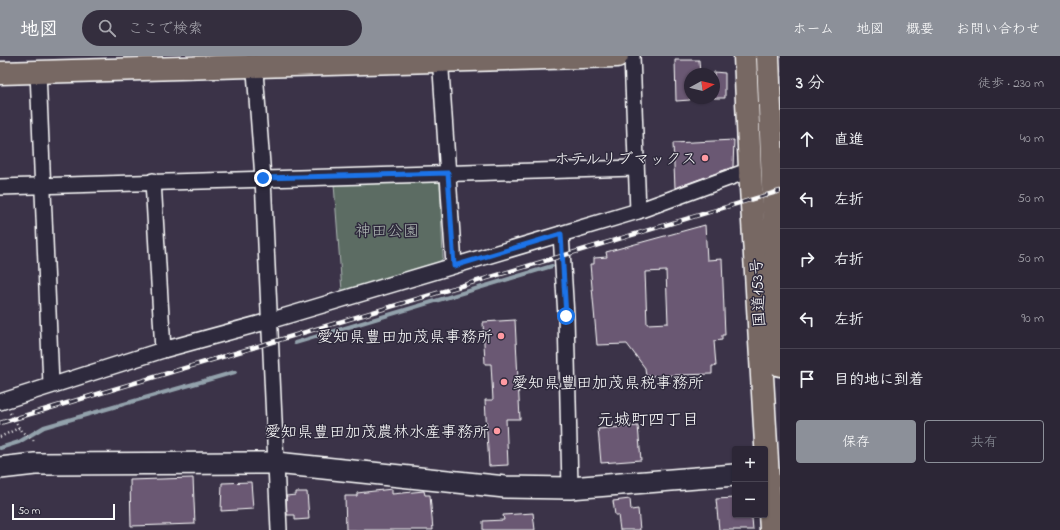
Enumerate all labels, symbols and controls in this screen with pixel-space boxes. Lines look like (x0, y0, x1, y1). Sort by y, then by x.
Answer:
search box (82, 10, 362, 46)
text: 地図 (20, 17, 58, 44)
icon: search (96, 17, 118, 39)
text: ここで検索 (128, 18, 203, 40)
text: ホーム (793, 19, 834, 40)
text: 地図 (856, 19, 884, 40)
text: 概要 (906, 19, 934, 40)
text: お問い合わせ (956, 19, 1040, 40)
north arrow (684, 68, 720, 104)
text: 3 分 (796, 71, 824, 96)
text: 徒歩 · 230 m (978, 74, 1044, 93)
icon: ahead (796, 128, 818, 150)
text: 直進 (834, 129, 864, 151)
text: 40 m (1020, 129, 1044, 148)
place label: ホテルリブマックス (554, 148, 697, 172)
marker: ホテルリブマックス (700, 153, 710, 163)
route end (254, 169, 272, 187)
icon: left (796, 188, 818, 210)
text: 左折 (834, 189, 864, 211)
text: 50 m (1018, 189, 1044, 208)
park label: 神田公園 (355, 220, 419, 244)
icon: right (796, 248, 818, 270)
text: 右折 (834, 249, 864, 271)
text: 50 m (1018, 249, 1044, 268)
street label: 国道153号 (745, 258, 773, 328)
route start (557, 307, 575, 325)
icon: left (796, 308, 818, 330)
text: 左折 (834, 309, 864, 331)
text: 90 m (1021, 309, 1044, 328)
place label: 愛知県豊田加茂県事務所 (317, 326, 493, 350)
marker: 愛知県豊田加茂県事務所 (496, 331, 506, 341)
icon: arrive (796, 368, 818, 390)
text: 目的地に到着 (834, 369, 924, 391)
place label: 愛知県豊田加茂県税事務所 (512, 372, 704, 396)
marker: 愛知県豊田加茂県税事務所 (499, 377, 509, 387)
district label: 元城町四丁目 (597, 408, 699, 433)
button: 保存 (796, 420, 916, 463)
button: 共有 (924, 420, 1044, 463)
place label: 愛知県豊田加茂農林水産事務所 (265, 421, 489, 445)
marker: 愛知県豊田加茂農林水産事務所 (492, 426, 502, 436)
map controls (732, 446, 768, 518)
button: + (732, 446, 768, 482)
button: − (732, 482, 768, 518)
scale bar (12, 502, 115, 521)
text: 50 m (18, 503, 40, 519)

